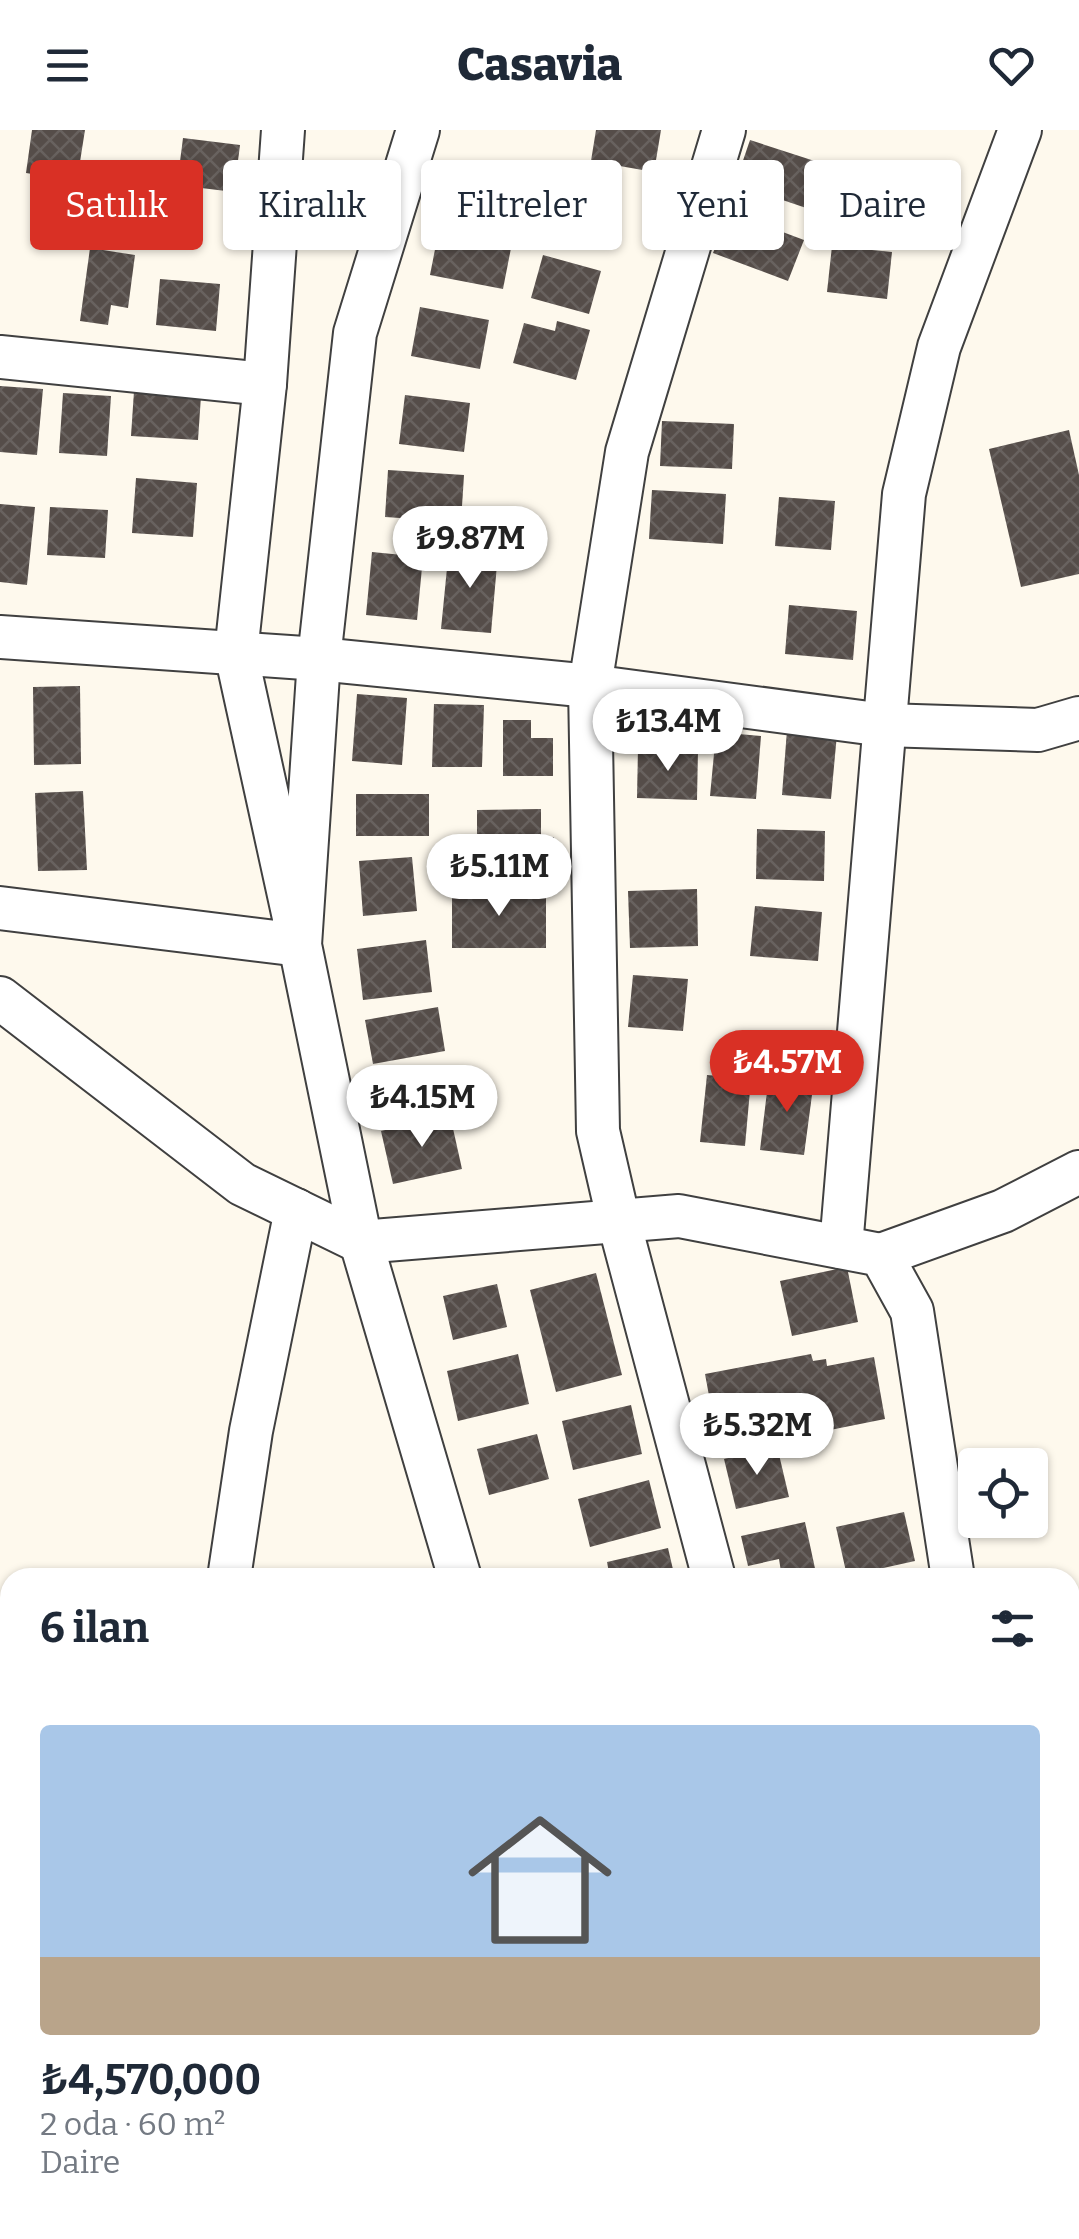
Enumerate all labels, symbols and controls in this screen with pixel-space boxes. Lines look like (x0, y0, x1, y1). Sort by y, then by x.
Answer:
icon: menu (40, 38, 95, 93)
text: Casavia (457, 38, 622, 92)
icon: heart (984, 38, 1039, 93)
chip: Satılık (30, 160, 203, 250)
chip: Kiralık (223, 160, 401, 250)
chip: Filtreler (421, 160, 622, 250)
chip: Yeni (642, 160, 784, 250)
chip: Daire (804, 160, 961, 250)
pin: ₺9.87M (389, 506, 551, 591)
text: ₺9.87M (415, 519, 525, 557)
pin: ₺13.4M (587, 689, 749, 774)
text: ₺13.4M (615, 702, 721, 740)
pin: ₺5.11M (418, 834, 580, 919)
text: ₺5.11M (449, 847, 549, 885)
pin: ₺4.57M (706, 1030, 868, 1115)
text: ₺4.57M (732, 1043, 842, 1081)
pin: ₺4.15M (341, 1065, 503, 1150)
text: ₺4.15M (368, 1078, 476, 1116)
pin: ₺5.32M (676, 1393, 838, 1478)
text: ₺5.32M (702, 1406, 812, 1444)
map controls (958, 1448, 1048, 1538)
button: locate (958, 1448, 1048, 1538)
icon: filters (985, 1601, 1040, 1656)
text: 6 ilan (40, 1603, 149, 1653)
icon: home (450, 1790, 630, 1970)
text: ₺4,570,000 (40, 2055, 261, 2105)
text: 2 oda · 60 m² (40, 2105, 225, 2143)
text: Daire (40, 2143, 120, 2181)

